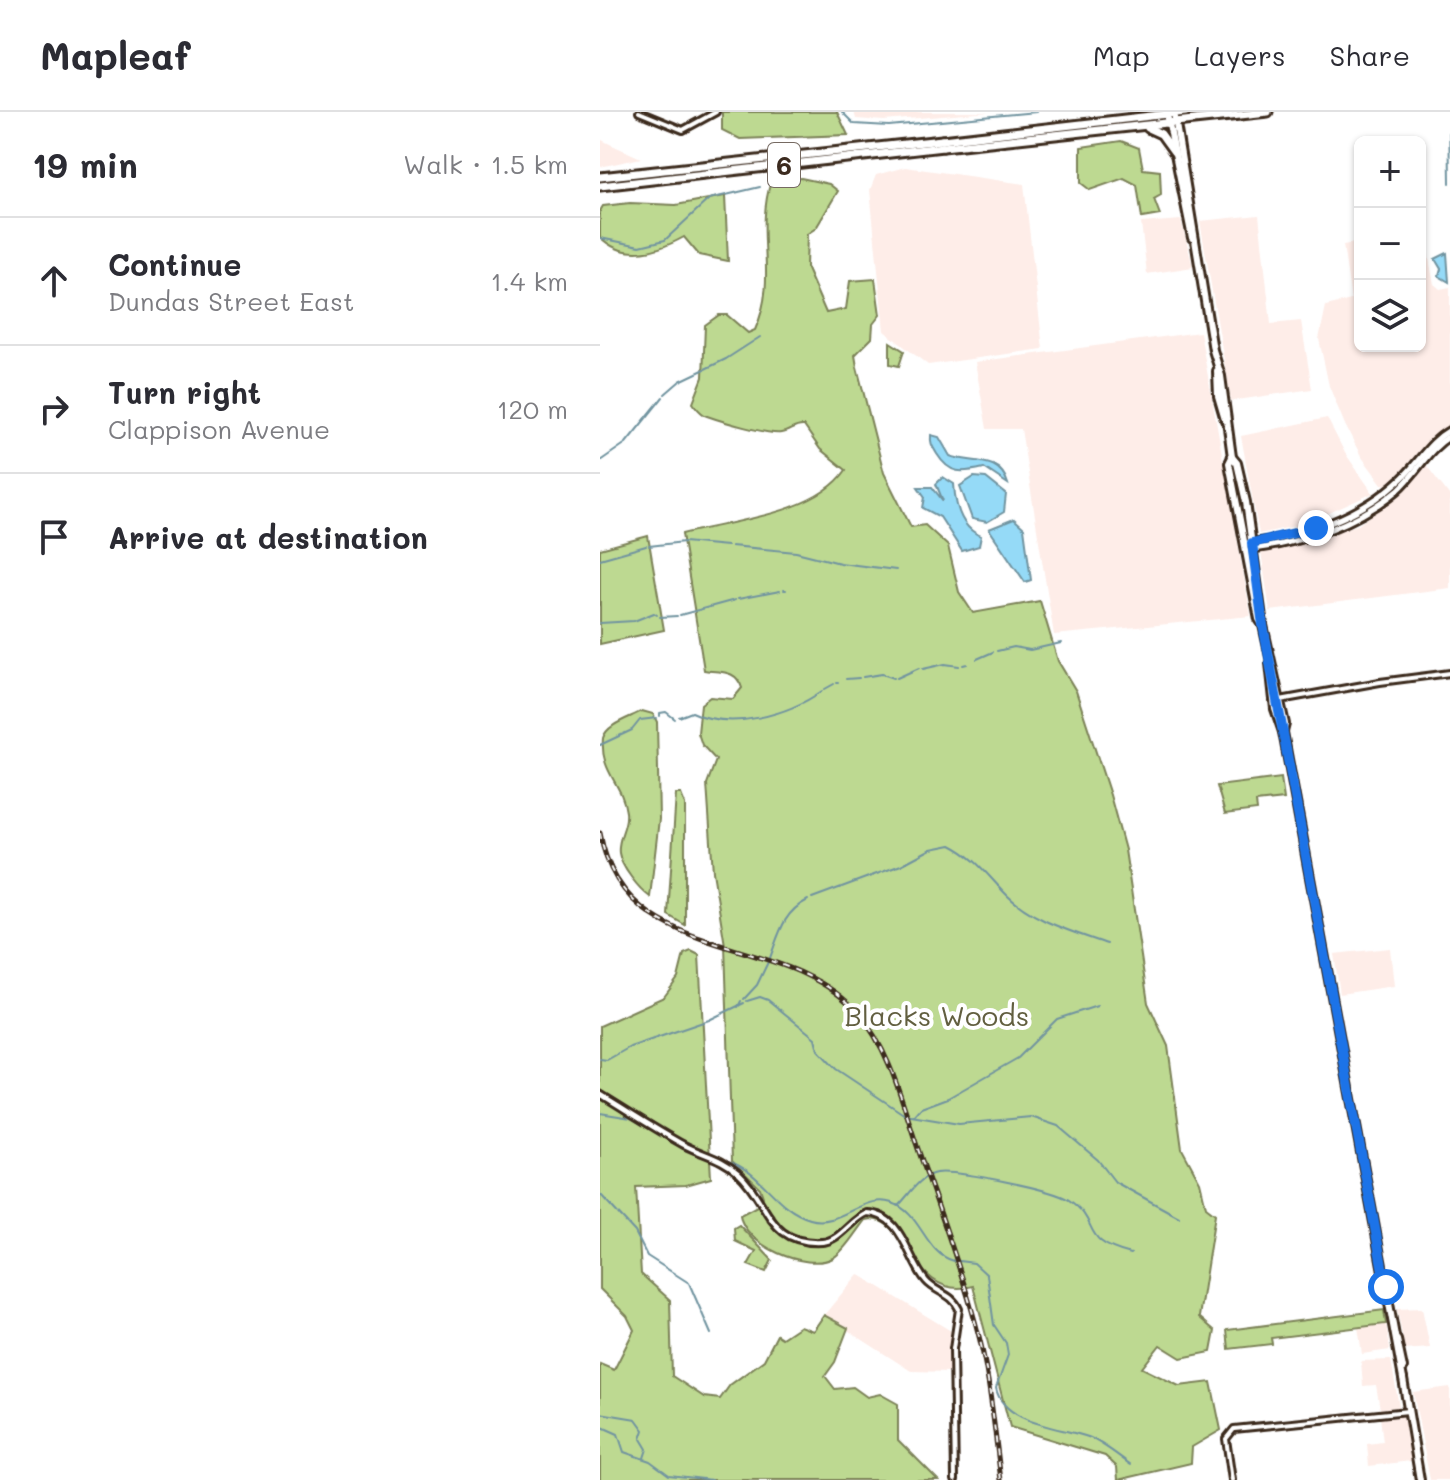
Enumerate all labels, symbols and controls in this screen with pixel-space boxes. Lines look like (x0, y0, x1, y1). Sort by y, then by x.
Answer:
text: Mapleaf (40, 30, 191, 80)
text: Map (1093, 37, 1150, 73)
text: Layers (1194, 37, 1286, 73)
text: Share (1330, 37, 1410, 73)
map controls (1354, 136, 1426, 352)
button: + (1354, 136, 1426, 208)
text: 19 min (32, 142, 138, 187)
road number: 6 (768, 143, 800, 187)
text: Walk · 1.5 km (403, 147, 568, 181)
button: − (1354, 208, 1426, 280)
text: Continue (108, 244, 241, 284)
icon: ahead (32, 259, 76, 303)
text: 1.4 km (491, 264, 568, 298)
button: layers (1354, 280, 1426, 352)
text: Dundas Street East (108, 284, 354, 318)
text: Turn right (108, 372, 261, 412)
icon: right (32, 387, 76, 431)
text: 120 m (497, 392, 568, 426)
text: Clappison Avenue (108, 412, 330, 446)
route end (1298, 510, 1334, 546)
icon: arrive (32, 515, 76, 559)
text: Arrive at destination (108, 517, 428, 557)
park label: Blacks Woods (845, 997, 1029, 1033)
route start (1368, 1269, 1404, 1305)

